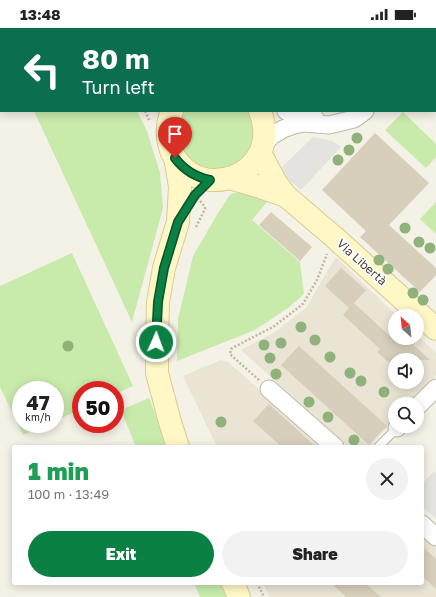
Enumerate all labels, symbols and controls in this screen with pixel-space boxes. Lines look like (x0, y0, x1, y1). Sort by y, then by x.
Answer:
text: 13:48 (20, 5, 61, 23)
text: 80 m (82, 42, 150, 75)
icon: left (16, 44, 68, 96)
text: Turn left (82, 76, 155, 98)
pin (158, 117, 192, 158)
icon: arrive (164, 123, 186, 145)
street label: Via Libertà (334, 236, 390, 288)
north arrow (388, 309, 424, 345)
map controls (388, 309, 424, 433)
position arrow (135, 321, 177, 363)
button: sound (388, 353, 424, 389)
speed limit sign: 50 (72, 381, 124, 433)
text: 47 (26, 390, 50, 414)
button: search (388, 397, 424, 433)
text: km/h (25, 411, 51, 423)
text: 1 min (28, 456, 89, 485)
button: close (366, 458, 408, 500)
text: 100 m · 13:49 (28, 486, 109, 502)
button: Exit (28, 531, 214, 577)
button: Share (222, 531, 408, 577)

